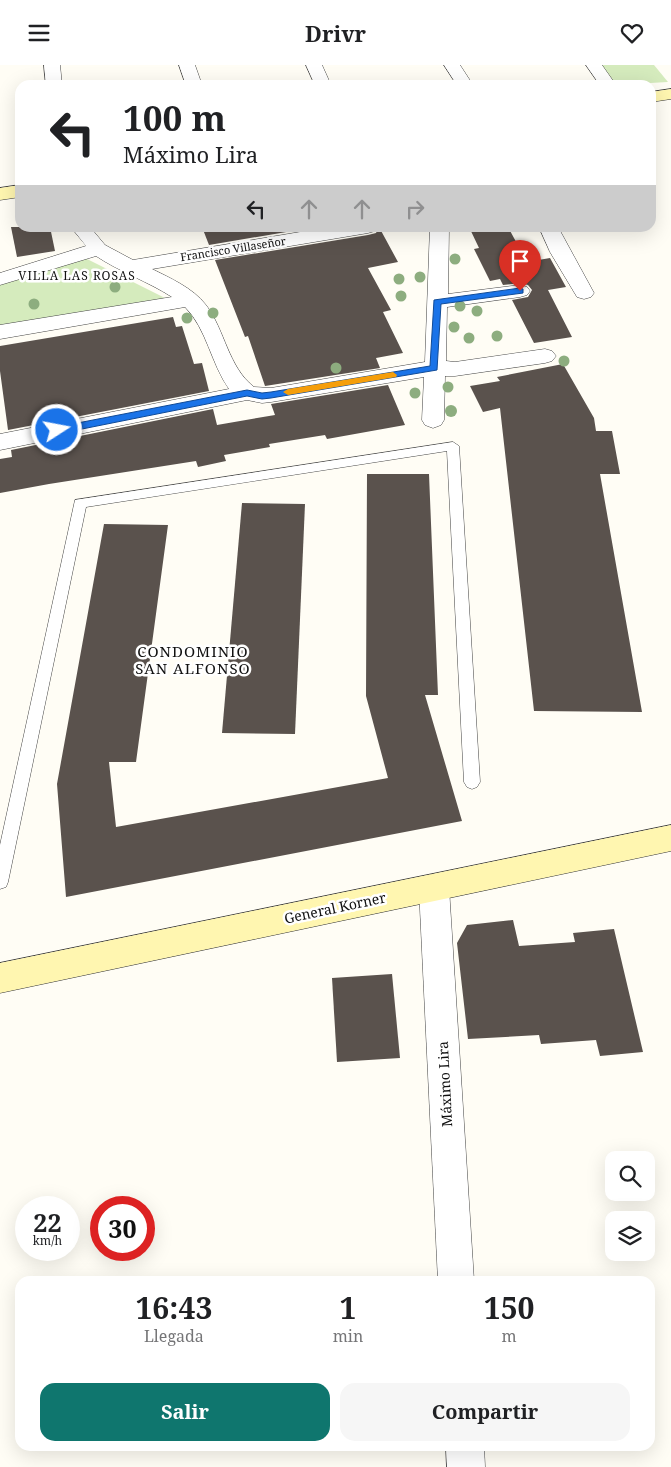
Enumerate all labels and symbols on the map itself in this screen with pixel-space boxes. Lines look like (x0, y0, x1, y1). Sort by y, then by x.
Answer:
street label: Francisco Villaseñor (179, 233, 288, 264)
pin (499, 240, 541, 291)
district label: VILLA LAS ROSAS (18, 267, 136, 284)
position arrow (30, 403, 82, 455)
district label: CONDOMINIO SAN ALFONSO (135, 641, 251, 678)
street label: General Korner (282, 887, 388, 928)
street label: Máximo Lira (433, 1041, 456, 1127)
speed limit sign: 30 (90, 1196, 155, 1261)

